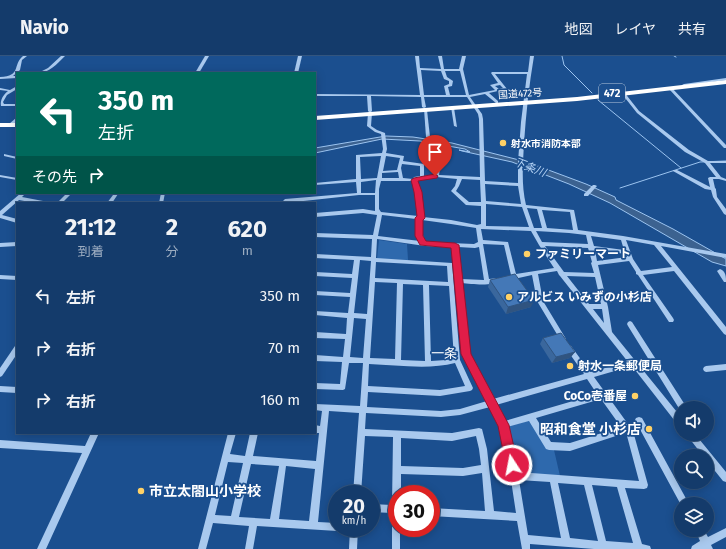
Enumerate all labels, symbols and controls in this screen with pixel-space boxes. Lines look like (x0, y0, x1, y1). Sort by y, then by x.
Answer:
text: Navio (20, 16, 69, 39)
text: 地図 (564, 21, 592, 38)
text: レイヤ (614, 21, 656, 38)
text: 共有 (678, 21, 706, 38)
text: 350 m (98, 84, 174, 117)
road number: 472 (599, 84, 625, 102)
street label: 国道472号 (498, 86, 543, 102)
icon: left (32, 88, 84, 140)
text: 左折 (98, 122, 134, 144)
pin (418, 135, 452, 176)
marker: 射水市消防本部 (498, 138, 508, 148)
place label: 射水市消防本部 (511, 138, 581, 150)
icon: arrive (424, 141, 446, 163)
water label: 下条川 (512, 155, 548, 180)
icon: right (85, 164, 107, 186)
text: その先 (32, 168, 77, 186)
text: 21:12 (65, 213, 116, 241)
text: 2 (166, 213, 178, 241)
text: 620 (227, 215, 267, 243)
text: m (242, 243, 253, 258)
text: 到着 (78, 244, 104, 259)
text: 分 (165, 244, 178, 259)
place label: ファミリーマート (535, 247, 631, 261)
marker: ファミリーマート (522, 249, 532, 259)
icon: left (32, 285, 54, 307)
text: 350 m (260, 287, 300, 305)
text: 左折 (66, 289, 96, 307)
place label: アルビス いみずの小杉店 (517, 290, 652, 304)
marker: アルビス いみずの小杉店 (504, 292, 514, 302)
icon: right (32, 337, 54, 359)
text: 70 m (268, 339, 300, 357)
text: 右折 (66, 341, 96, 359)
district label: 一条 (431, 346, 457, 361)
place label: 射水一条郵便局 (578, 359, 662, 373)
marker: 射水一条郵便局 (565, 361, 575, 371)
icon: right (32, 389, 54, 411)
place label: CoCo壱番屋 (564, 389, 627, 403)
text: 160 m (260, 391, 300, 409)
marker: CoCo壱番屋 (630, 391, 640, 401)
text: 右折 (66, 393, 96, 411)
map controls (674, 401, 714, 537)
button: sound (674, 401, 714, 441)
place label: 昭和食堂 小杉店 (540, 421, 641, 438)
marker: 昭和食堂 小杉店 (644, 424, 654, 434)
position arrow (491, 444, 533, 486)
button: search (674, 449, 714, 489)
place label: 市立太閤山小学校 (149, 483, 261, 500)
speed limit sign: 30 (388, 485, 440, 537)
marker: 市立太閤山小学校 (136, 486, 146, 496)
text: 20 (343, 494, 365, 518)
button: layers (674, 497, 714, 537)
text: km/h (342, 515, 366, 527)

